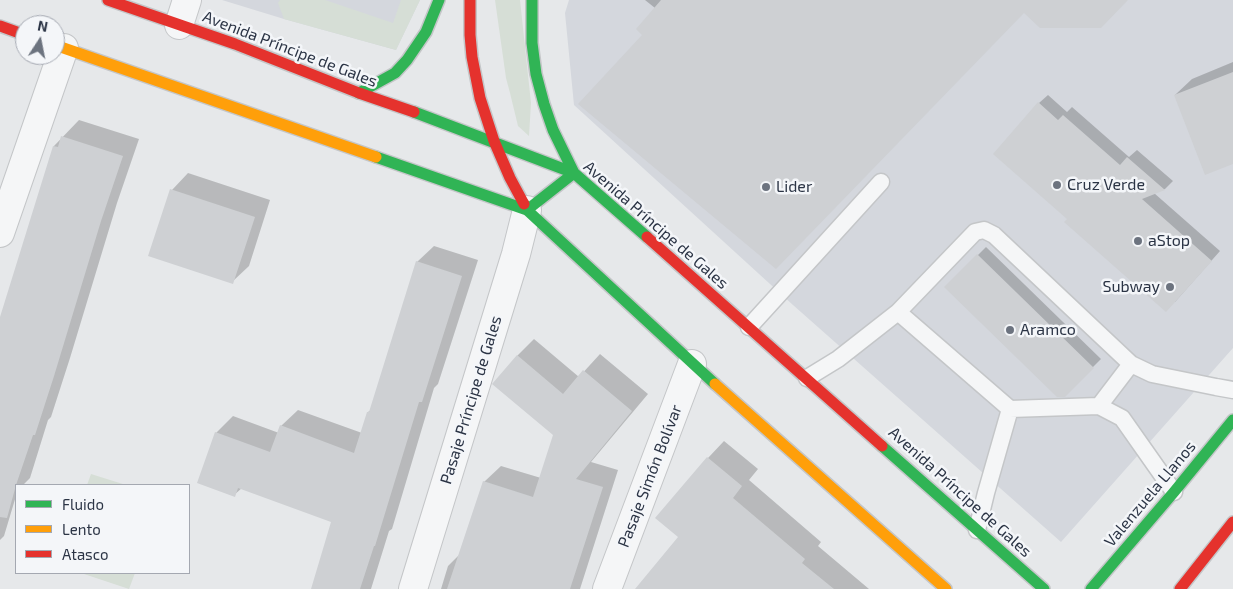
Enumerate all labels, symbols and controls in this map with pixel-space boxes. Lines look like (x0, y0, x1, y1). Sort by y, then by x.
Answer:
street label: Avenida Príncipe de Gales (200, 7, 380, 91)
north arrow (15, 15, 65, 65)
text: N (36, 16, 49, 35)
street label: Avenida Príncipe de Gales (580, 157, 732, 293)
place label: Cruz Verde (1067, 175, 1145, 195)
place label: Lider (776, 177, 812, 197)
marker: Cruz Verde (1051, 179, 1063, 191)
marker: Lider (760, 181, 772, 193)
place label: aStop (1148, 231, 1190, 251)
marker: aStop (1132, 235, 1144, 247)
place label: Subway (1102, 277, 1160, 297)
marker: Subway (1164, 281, 1176, 293)
street label: Pasaje Príncipe de Gales (436, 313, 506, 487)
place label: Aramco (1020, 320, 1076, 340)
marker: Aramco (1004, 324, 1016, 336)
street label: Pasaje Simón Bolívar (614, 402, 686, 550)
street label: Avenida Príncipe de Gales (885, 423, 1035, 561)
street label: Valenzuela Llanos (1100, 437, 1200, 551)
legend (15, 484, 190, 574)
text: Fluido (62, 495, 104, 513)
text: Lento (62, 520, 101, 538)
text: Atasco (62, 545, 108, 563)

